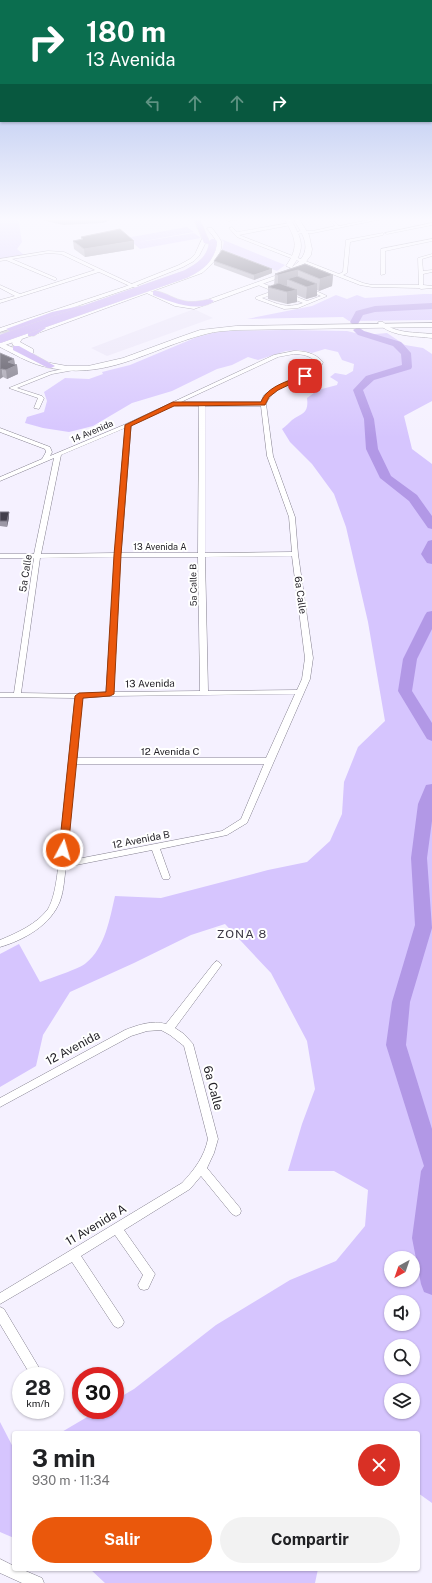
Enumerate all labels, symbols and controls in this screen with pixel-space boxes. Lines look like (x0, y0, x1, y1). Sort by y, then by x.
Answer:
text: 180 m (86, 15, 166, 48)
icon: right (20, 16, 72, 68)
text: 13 Avenida (86, 49, 175, 70)
icon: left (142, 92, 164, 114)
icon: ahead (184, 92, 206, 114)
icon: ahead (226, 92, 248, 114)
icon: right (268, 92, 290, 114)
pin (288, 359, 322, 393)
icon: arrive (294, 365, 316, 387)
street label: 14 Avenida (69, 417, 115, 445)
street label: 13 Avenida A (133, 541, 187, 552)
street label: 5a Calle (16, 553, 34, 593)
street label: 5a Calle B (187, 564, 199, 606)
street label: 6a Calle (292, 575, 310, 615)
street label: 13 Avenida (125, 677, 175, 689)
street label: 12 Avenida C (141, 745, 199, 757)
street label: 12 Avenida B (111, 827, 171, 850)
position arrow (42, 829, 84, 871)
district label: ZONA 8 (217, 927, 267, 941)
street label: 12 Avenida (44, 1028, 102, 1068)
street label: 6a Calle (200, 1064, 226, 1112)
street label: 11 Avenida A (63, 1201, 129, 1249)
north arrow (384, 1251, 420, 1287)
map controls (384, 1251, 420, 1419)
button: sound (384, 1295, 420, 1331)
button: search (384, 1339, 420, 1375)
speed limit sign: 30 (72, 1367, 124, 1419)
text: 28 (25, 1376, 51, 1400)
button: layers (384, 1383, 420, 1419)
text: km/h (26, 1397, 50, 1409)
text: 3 min (32, 1444, 96, 1472)
button: close (358, 1444, 400, 1486)
text: 930 m · 11:34 (32, 1473, 110, 1488)
button: Salir (32, 1517, 212, 1563)
button: Compartir (220, 1517, 400, 1563)

